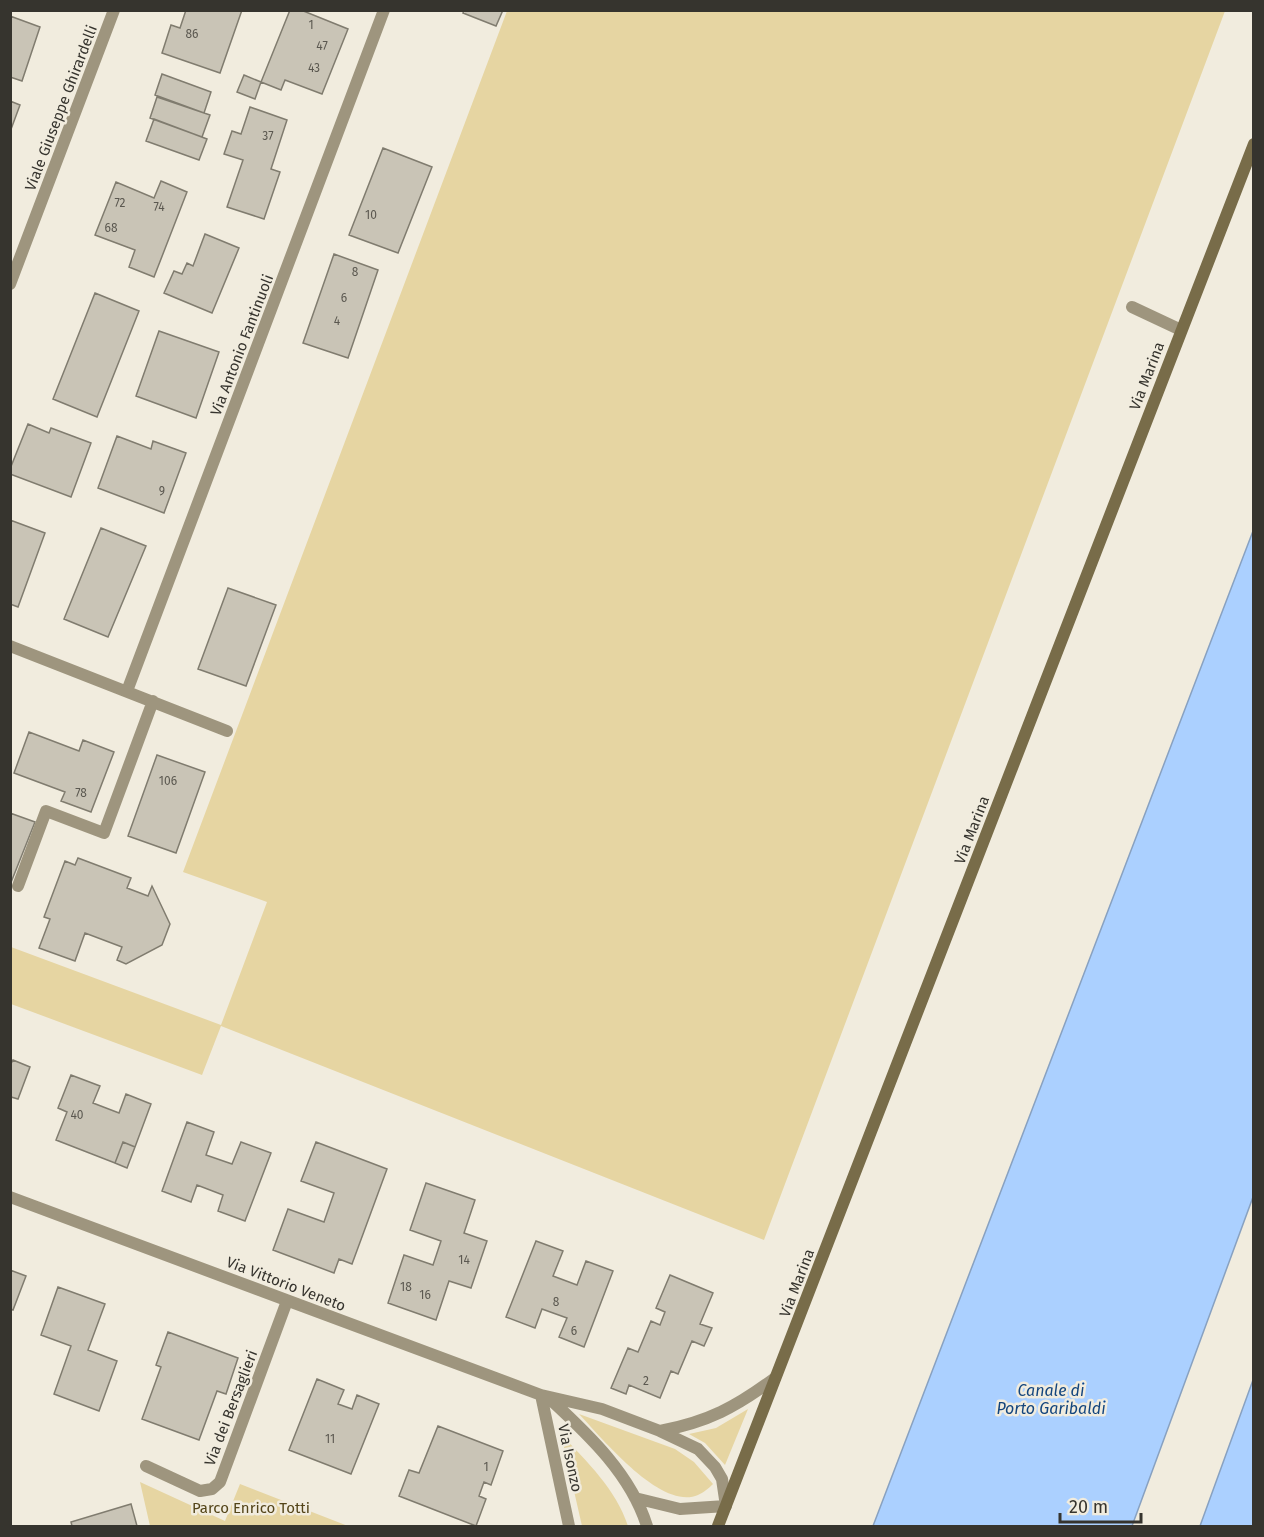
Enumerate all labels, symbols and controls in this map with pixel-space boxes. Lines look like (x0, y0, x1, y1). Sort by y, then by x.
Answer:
house number: 1 (308, 18, 314, 32)
street label: Viale Giuseppe Ghirardelli (21, 23, 101, 193)
house number: 86 (185, 27, 199, 41)
house number: 47 (316, 39, 328, 53)
house number: 43 (308, 61, 320, 75)
house number: 37 (262, 129, 274, 143)
house number: 72 (114, 196, 126, 210)
house number: 74 (153, 200, 165, 214)
house number: 10 (365, 208, 377, 222)
house number: 68 (104, 221, 118, 235)
house number: 8 (352, 265, 359, 279)
street label: Via Antonio Fantinuoli (207, 272, 277, 418)
house number: 6 (341, 291, 347, 305)
house number: 4 (334, 314, 341, 328)
street label: Via Marina (1126, 339, 1168, 413)
house number: 9 (159, 484, 165, 498)
house number: 106 (159, 774, 177, 788)
house number: 78 (75, 786, 87, 800)
street label: Via Marina (951, 793, 993, 867)
house number: 40 (70, 1108, 84, 1122)
street label: Via Marina (776, 1246, 818, 1320)
street label: Via Vittorio Veneto (224, 1253, 348, 1315)
house number: 14 (458, 1253, 470, 1267)
house number: 18 (400, 1280, 412, 1294)
house number: 16 (419, 1288, 431, 1302)
house number: 8 (553, 1295, 560, 1309)
house number: 6 (571, 1324, 577, 1338)
street label: Via dei Bersaglieri (201, 1348, 261, 1468)
house number: 2 (643, 1374, 649, 1388)
water label: Canale di Porto Garibaldi (996, 1381, 1106, 1418)
street label: Via Isonzo (554, 1422, 586, 1494)
house number: 11 (325, 1432, 335, 1446)
house number: 1 (483, 1460, 489, 1474)
scale bar (1060, 1486, 1141, 1524)
text: 20 m (1069, 1496, 1108, 1518)
park label: Parco Enrico Totti (192, 1499, 310, 1517)

